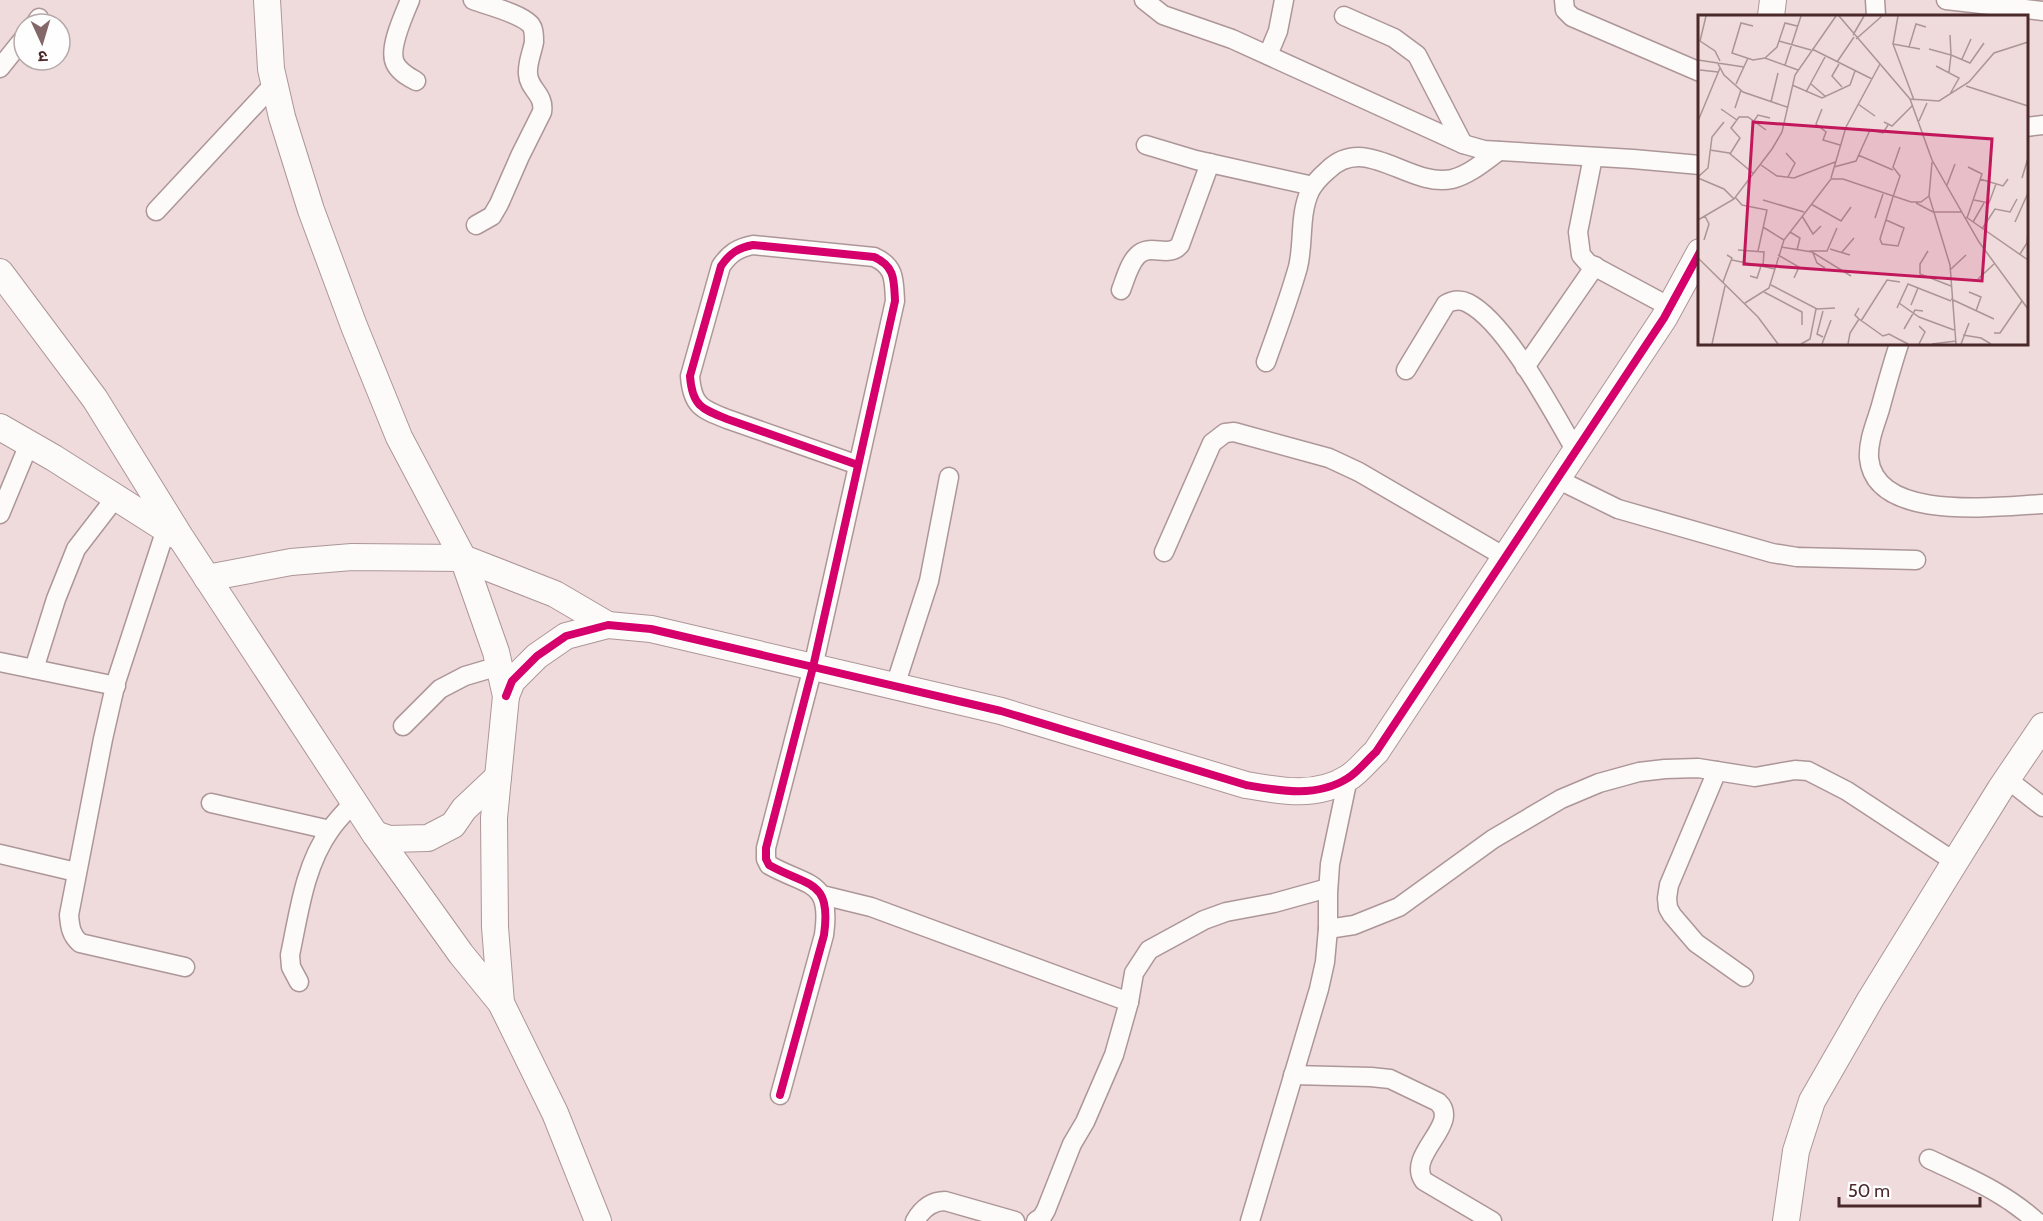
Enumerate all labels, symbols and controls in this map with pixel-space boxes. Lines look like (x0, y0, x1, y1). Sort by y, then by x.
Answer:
north arrow (12, 12, 72, 72)
inset map (1698, 15, 2028, 345)
text: उ (37, 47, 48, 66)
scale bar (1839, 1170, 1980, 1208)
text: 50 m (1848, 1180, 1890, 1202)

